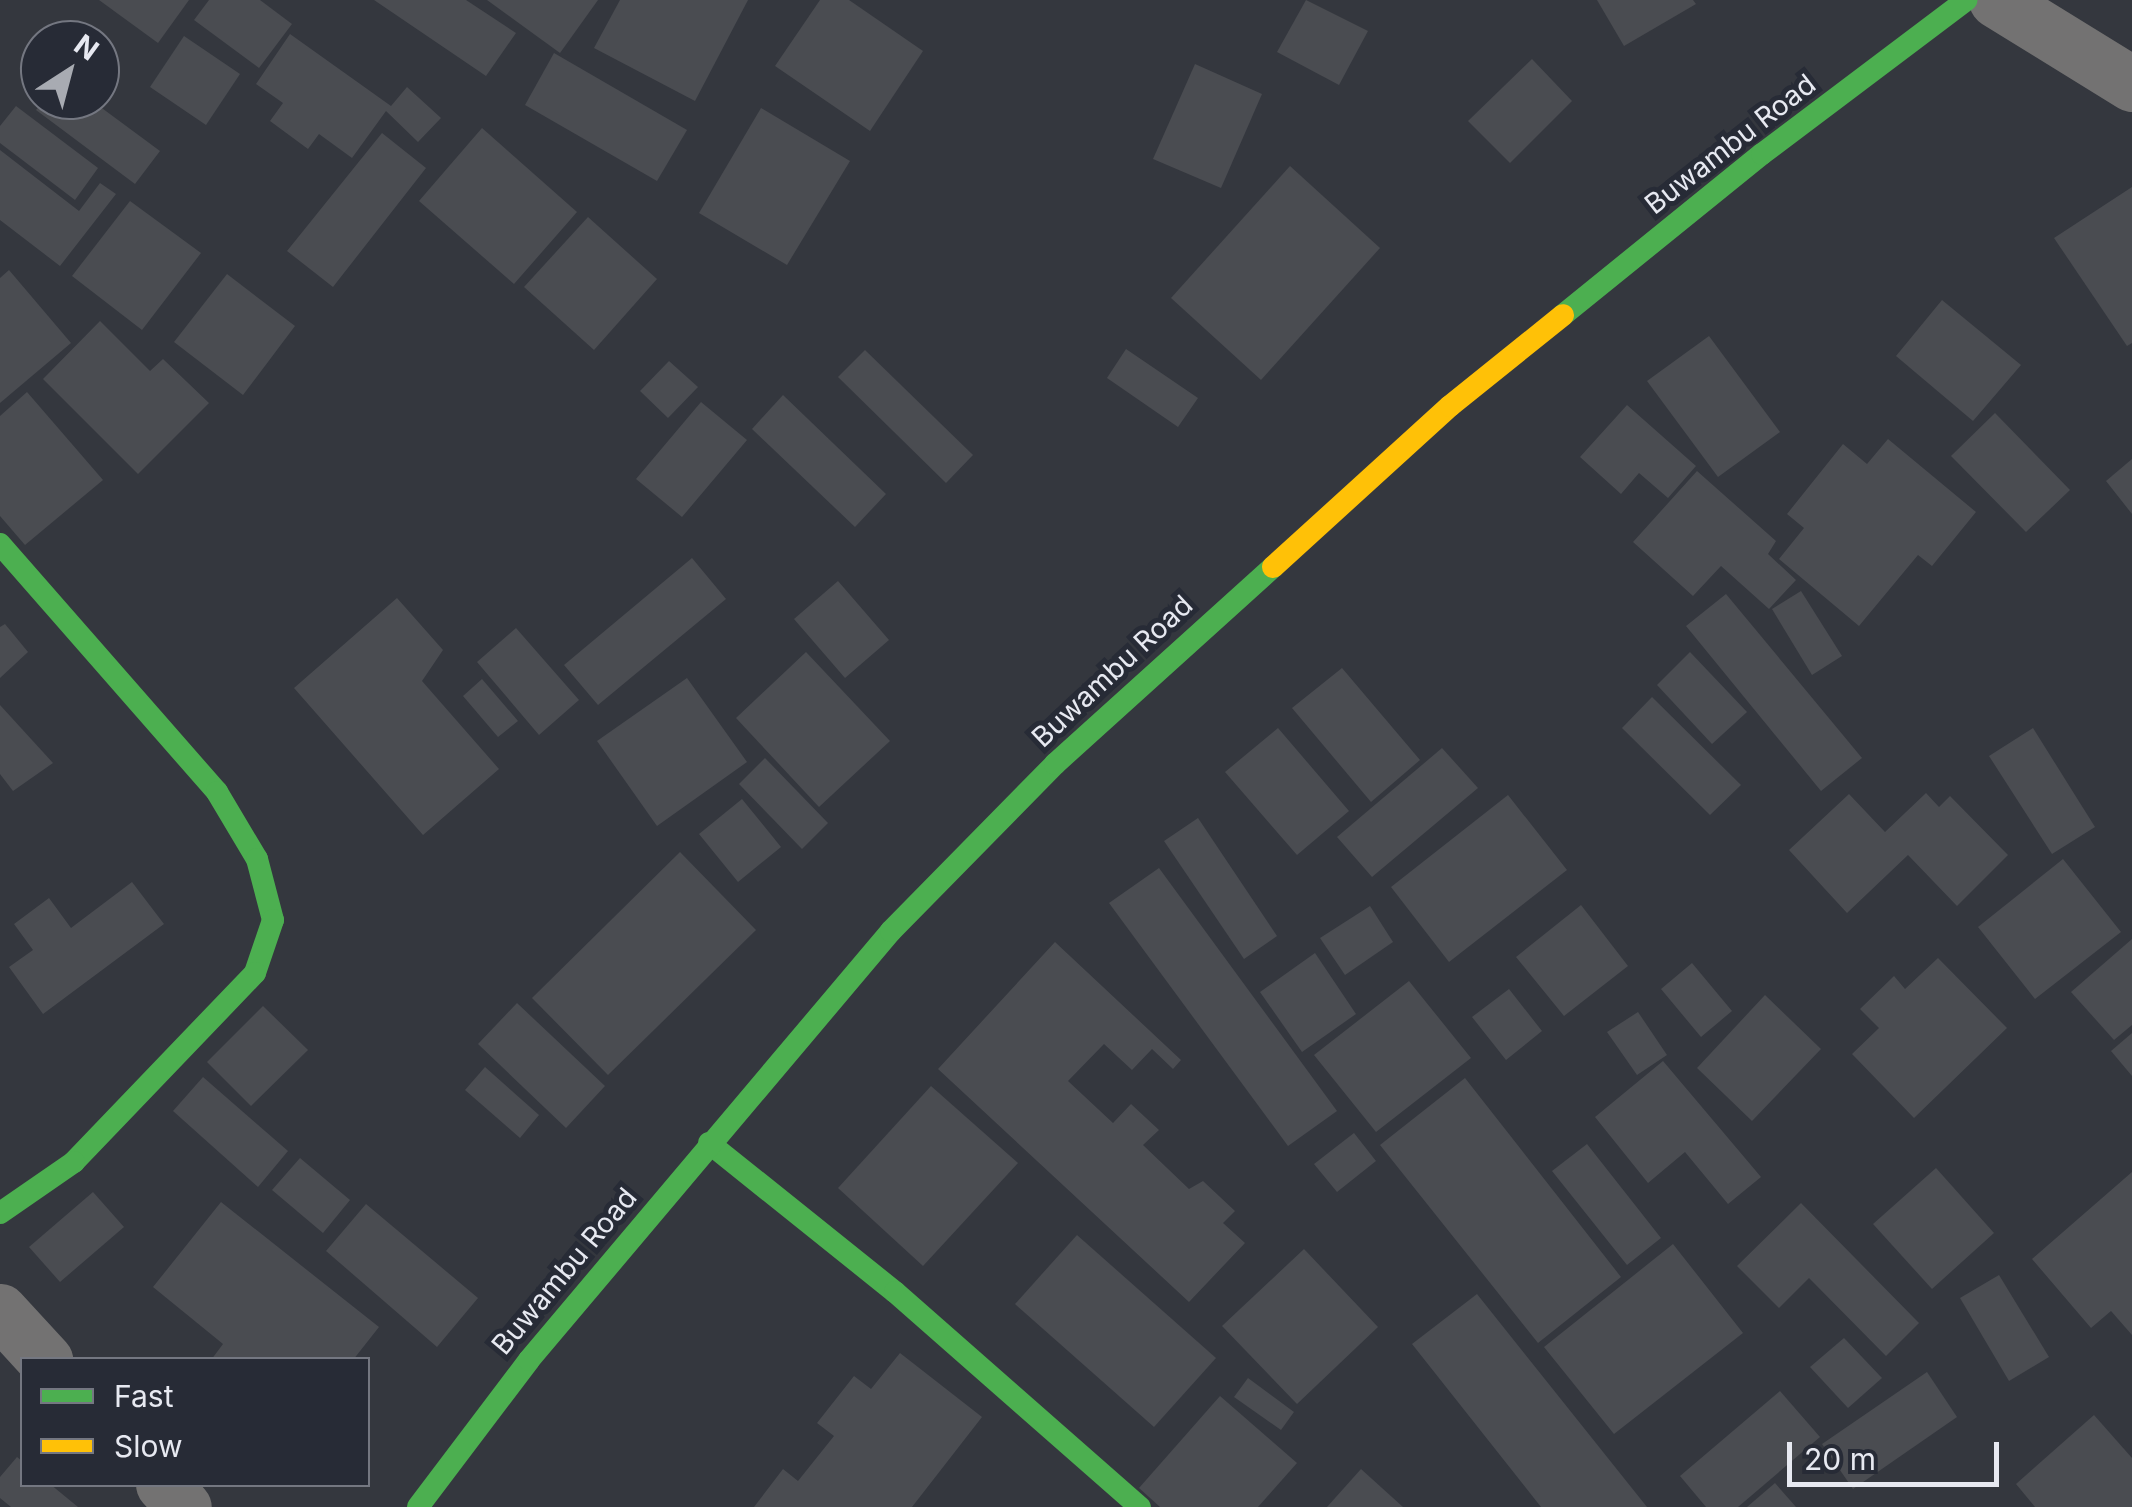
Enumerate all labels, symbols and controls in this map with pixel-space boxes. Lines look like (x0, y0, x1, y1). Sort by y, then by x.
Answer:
north arrow (20, 20, 120, 120)
text: N (68, 27, 105, 67)
street label: Buwambu Road (1638, 67, 1822, 221)
street label: Buwambu Road (1025, 588, 1199, 754)
street label: Buwambu Road (485, 1181, 643, 1361)
legend (20, 1357, 370, 1487)
text: Fast (114, 1378, 173, 1414)
scale bar (1792, 1422, 2004, 1484)
text: Slow (114, 1428, 183, 1464)
text: 20 m (1804, 1441, 1876, 1477)

